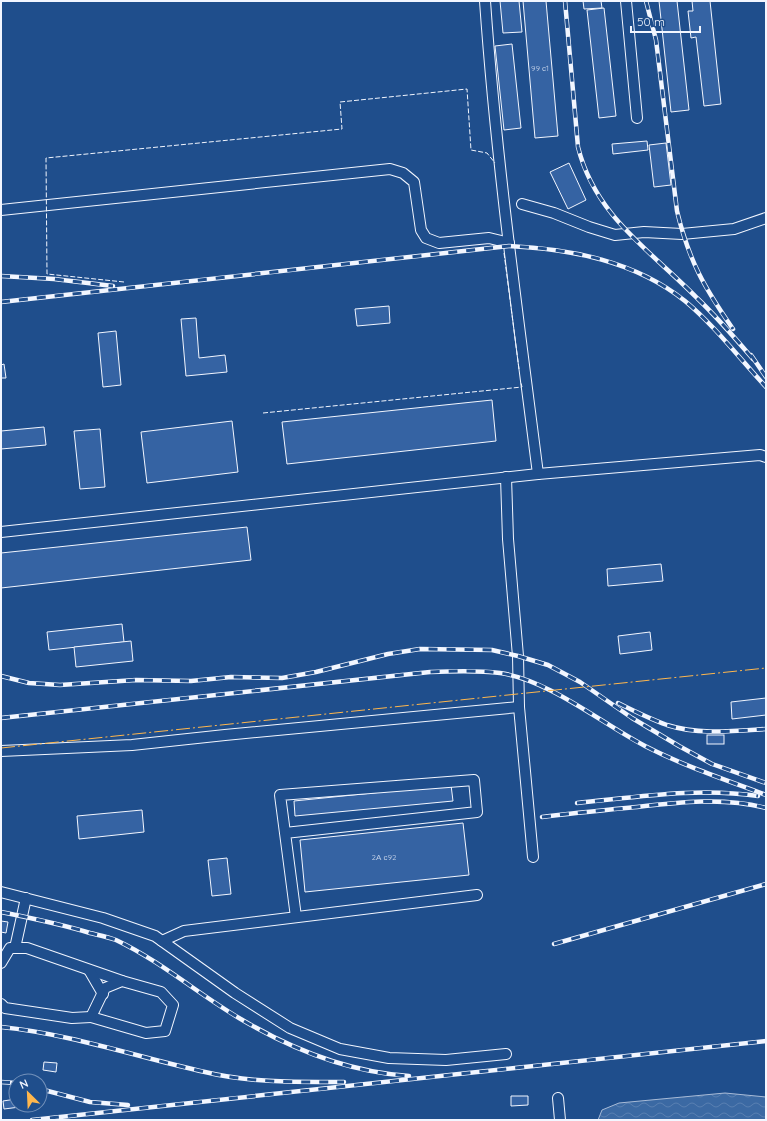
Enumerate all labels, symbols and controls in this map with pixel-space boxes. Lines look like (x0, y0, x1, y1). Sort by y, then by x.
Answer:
scale bar (631, 8, 700, 34)
text: 50 m (637, 14, 665, 29)
house number: 99 с1 (531, 63, 549, 73)
house number: 2А с92 (372, 852, 397, 862)
north arrow (8, 1073, 48, 1113)
text: N (17, 1076, 30, 1092)

